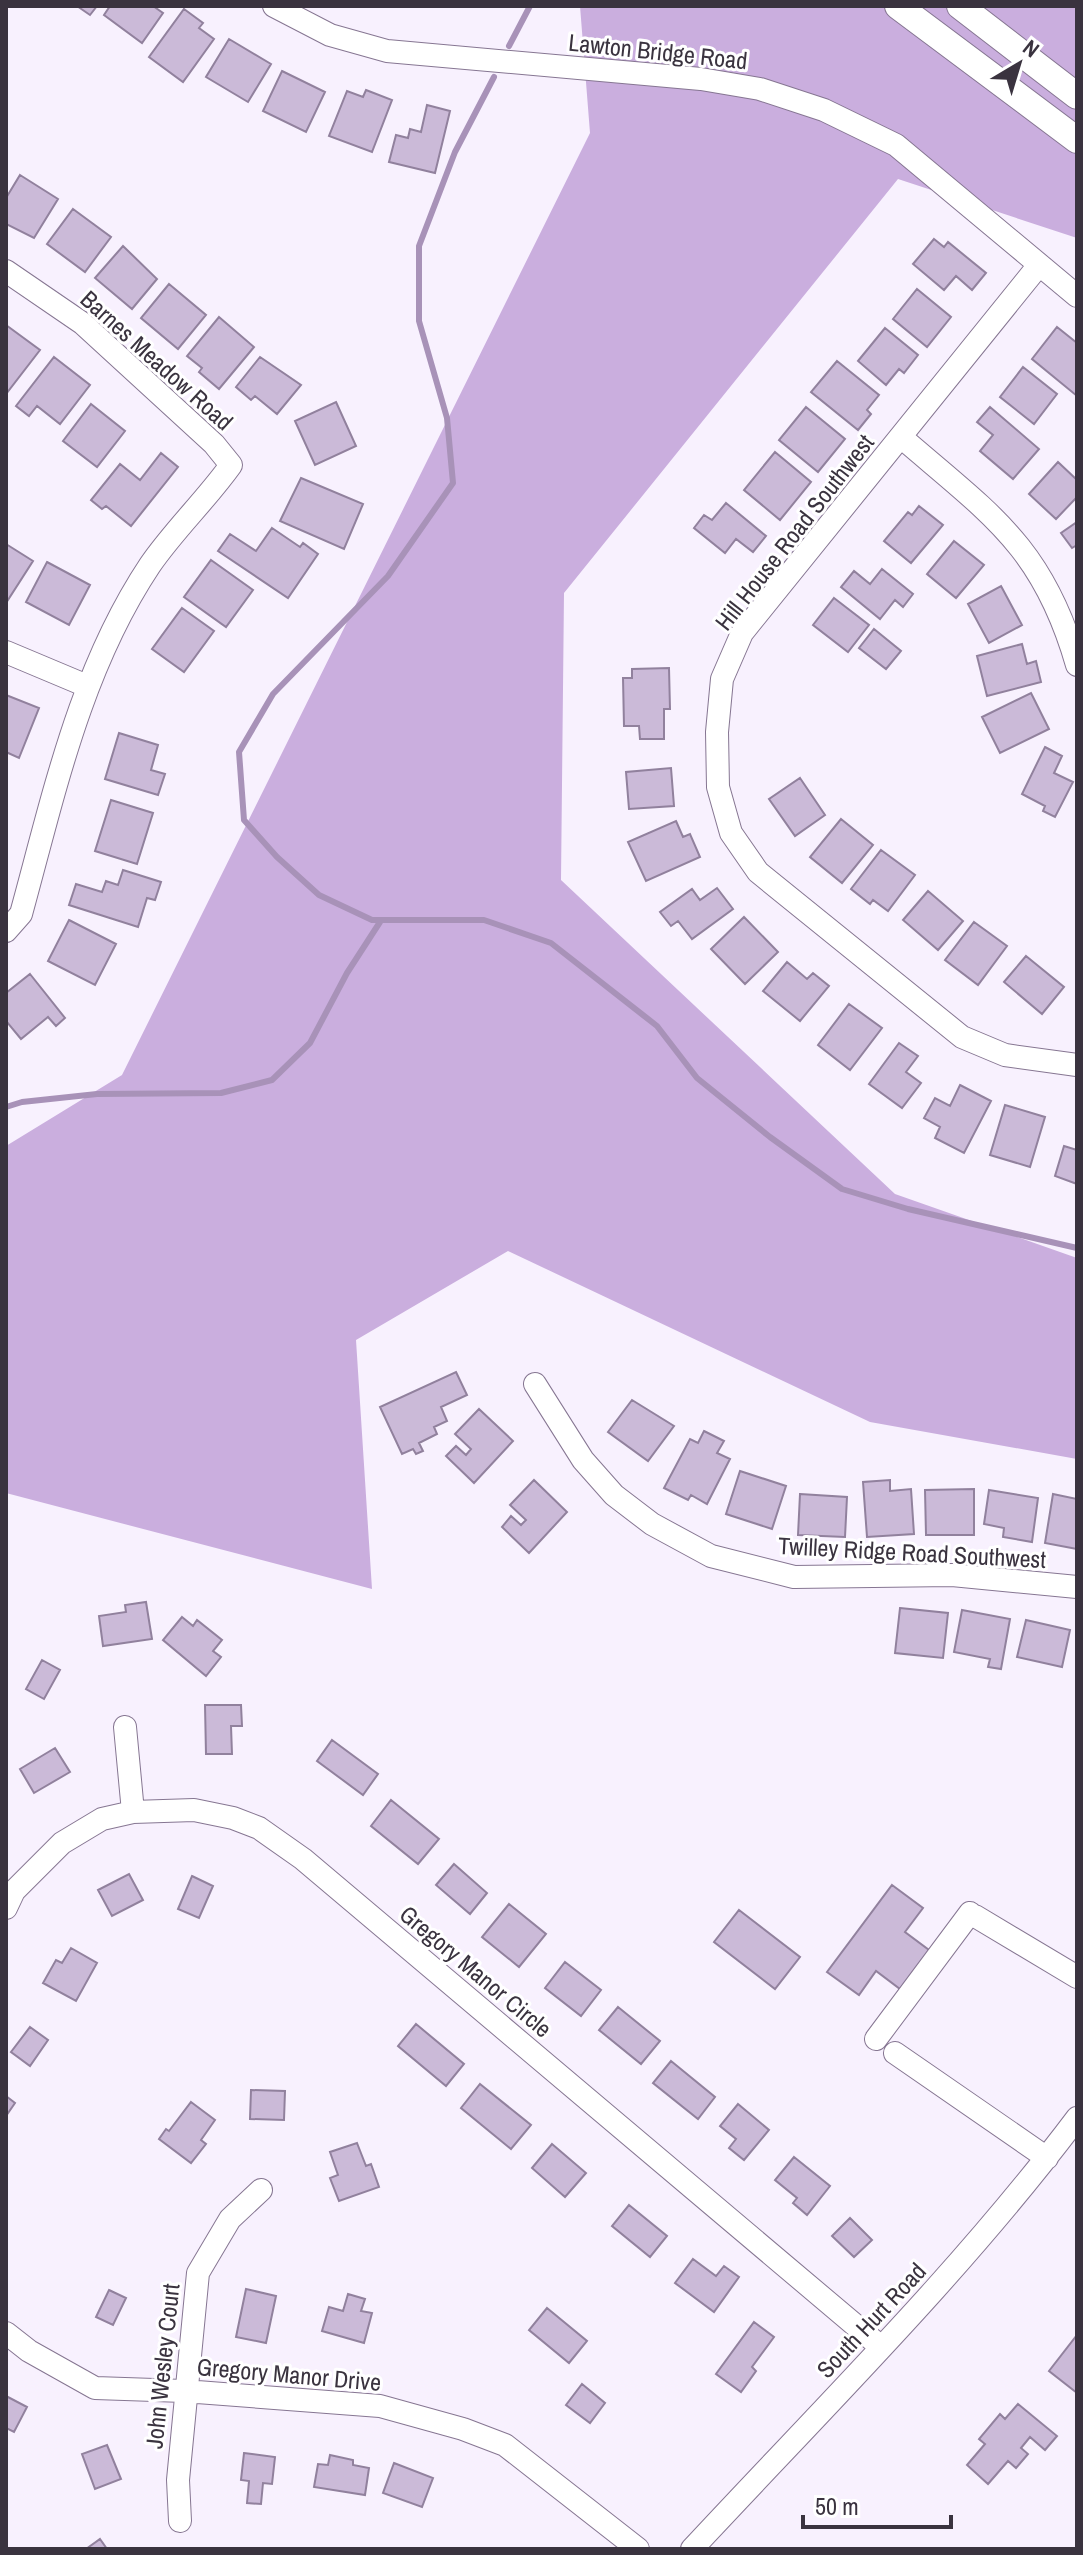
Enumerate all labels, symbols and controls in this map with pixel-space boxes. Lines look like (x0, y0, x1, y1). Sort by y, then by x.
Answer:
north arrow (979, 24, 1059, 104)
street label: Lawton Bridge Road (567, 26, 749, 76)
text: N (1017, 32, 1046, 64)
street label: Barnes Meadow Road (74, 283, 240, 437)
street label: Hill House Road Southwest (707, 427, 881, 637)
street label: Twilley Ridge Road Southwest (777, 1529, 1047, 1575)
street label: Gregory Manor Circle (393, 1898, 559, 2044)
street label: South Hurt Road (809, 2255, 933, 2385)
street label: John Wesley Court (137, 2281, 187, 2450)
street label: Gregory Manor Drive (196, 2350, 382, 2398)
scale bar (803, 2479, 951, 2529)
text: 50 m (815, 2490, 859, 2522)

